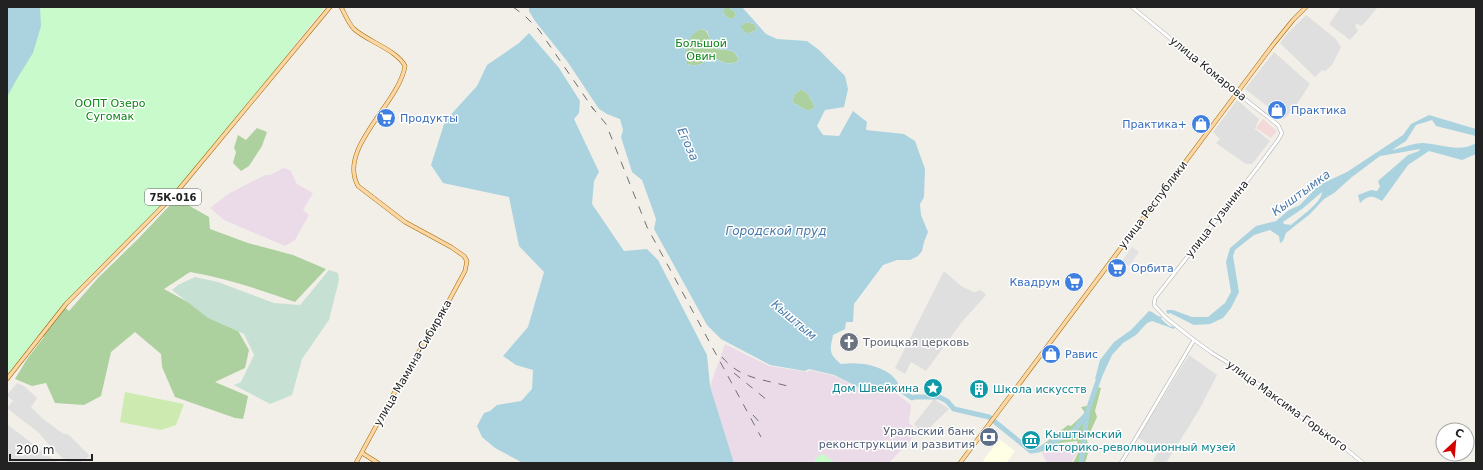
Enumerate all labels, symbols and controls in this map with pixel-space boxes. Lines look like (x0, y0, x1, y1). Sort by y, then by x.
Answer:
street label: улица Комарова (1167, 34, 1249, 104)
park label: Большой Овин (675, 37, 727, 63)
park label: ООПТ Озеро Сугомак (75, 97, 146, 123)
shop icon: Практика (1266, 99, 1288, 121)
place label: Практика (1291, 104, 1347, 117)
supermarket icon: Продукты (375, 107, 397, 129)
place label: Продукты (400, 112, 458, 125)
shop icon: Практика+ (1190, 113, 1212, 135)
place label: Практика+ (1122, 118, 1187, 131)
water label: Егоза (674, 125, 702, 163)
street label: улица Республики (1116, 159, 1190, 251)
water label: Кыштымка (1269, 167, 1333, 219)
street label: улица Гузынина (1183, 178, 1251, 260)
road number: 75К-016 (145, 189, 201, 205)
water label: Городской пруд (726, 224, 826, 238)
supermarket icon: Орбита (1106, 257, 1128, 279)
place label: Орбита (1131, 262, 1174, 275)
supermarket icon: Квадрум (1063, 271, 1085, 293)
place label: Квадрум (1010, 276, 1060, 289)
water label: Кыштым (769, 297, 819, 343)
street label: улица Мамина-Сибиряка (371, 298, 455, 428)
church icon: Троицкая церковь (838, 331, 860, 353)
place label: Троицкая церковь (862, 336, 969, 349)
shop icon: Равис (1040, 343, 1062, 365)
place label: Равис (1065, 348, 1098, 361)
street label: улица Максима Горького (1224, 358, 1350, 454)
place icon: Дом Швейкина (922, 377, 944, 399)
building icon: Школа искусств (968, 378, 990, 400)
place label: Дом Швейкина (832, 382, 919, 395)
place label: Школа искусств (993, 383, 1087, 396)
north arrow (1435, 422, 1475, 462)
place label: Уральский банк реконструкции и развития (819, 425, 975, 451)
bank icon: Уральский банк реконструкции и развития (978, 426, 1000, 448)
text: С (1453, 426, 1466, 441)
place label: Кыштымский историко-революционный музей (1045, 428, 1236, 454)
museum icon: Кыштымский историко-революционный музей (1020, 429, 1042, 451)
scale bar (10, 436, 92, 462)
text: 200 m (16, 443, 54, 457)

